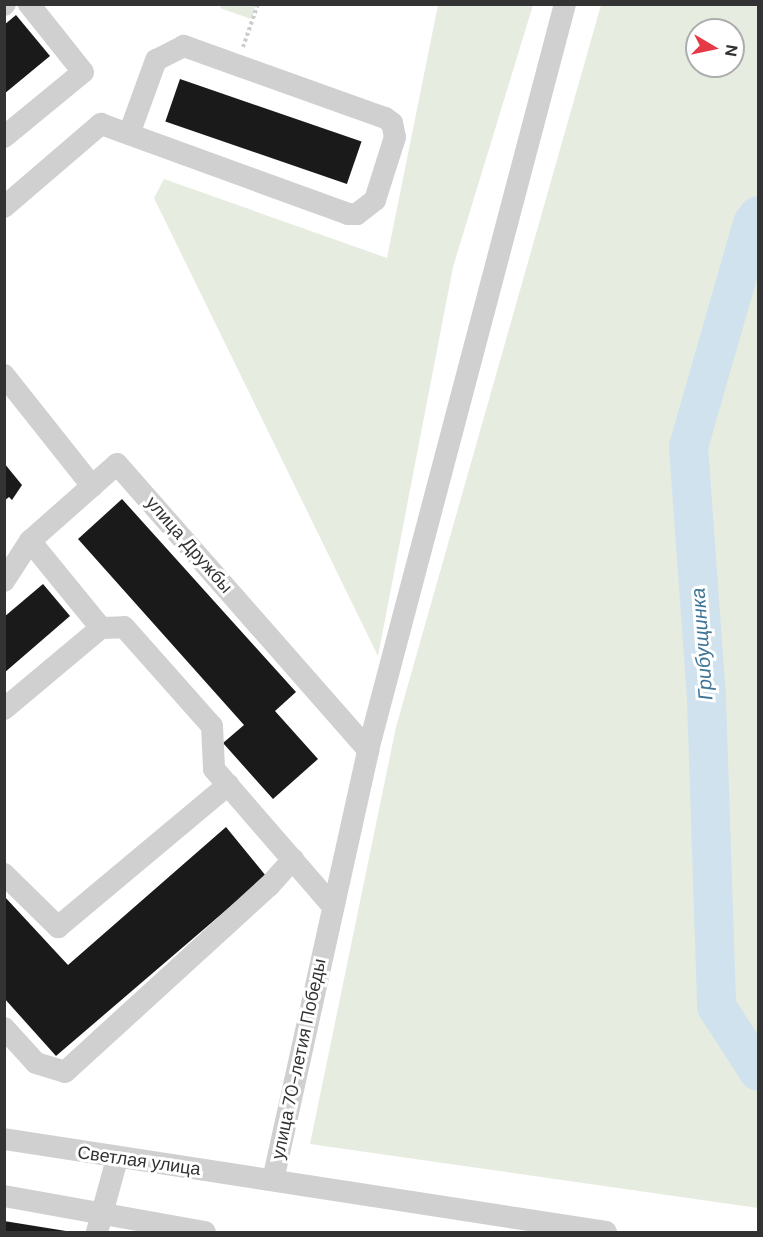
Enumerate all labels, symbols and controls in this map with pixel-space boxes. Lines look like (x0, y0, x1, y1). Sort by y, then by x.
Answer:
north arrow (685, 18, 745, 78)
text: N (720, 43, 743, 58)
street label: улица Дружбы (141, 492, 237, 598)
water label: Грибущинка (686, 587, 718, 701)
street label: улица 70-летия Победы (267, 957, 331, 1161)
street label: Светлая улица (76, 1142, 202, 1180)

